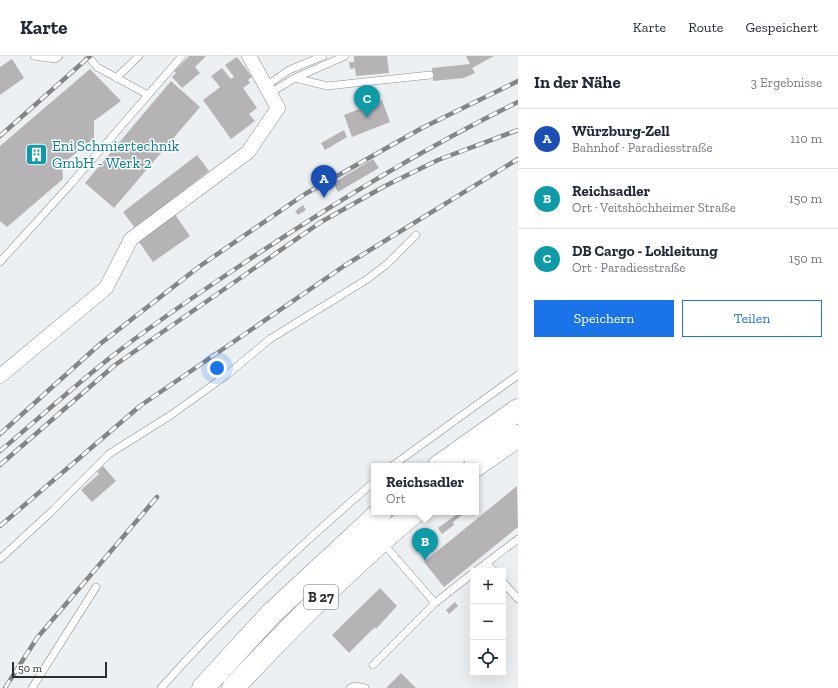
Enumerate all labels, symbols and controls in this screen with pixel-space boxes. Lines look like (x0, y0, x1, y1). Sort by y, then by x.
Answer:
text: Karte (20, 16, 68, 39)
text: Karte (633, 19, 666, 36)
text: Route (688, 19, 723, 36)
text: Gespeichert (745, 19, 818, 36)
text: In der Nähe (534, 72, 621, 92)
text: 3 Ergebnisse (751, 75, 822, 90)
pin: C (354, 85, 380, 118)
text: Würzburg-Zell (572, 122, 670, 140)
text: A (543, 131, 551, 146)
text: 110 m (790, 131, 822, 146)
place label: Eni Schmiertechnik GmbH - Werk 2 (52, 137, 180, 172)
text: Bahnhof · Paradiesstraße (572, 140, 713, 155)
building icon: Eni Schmiertechnik GmbH - Werk 2 (24, 142, 50, 168)
pin: A (311, 165, 337, 198)
text: Reichsadler (572, 182, 650, 200)
text: B (543, 191, 551, 206)
text: 150 m (789, 191, 822, 206)
text: Ort · Veitshöchheimer Straße (572, 200, 736, 215)
text: DB Cargo - Lokleitung (572, 242, 718, 260)
text: C (543, 251, 551, 266)
text: 150 m (789, 251, 822, 266)
text: Ort · Paradiesstraße (572, 260, 685, 275)
button: Speichern (534, 300, 674, 337)
button: Teilen (682, 300, 822, 337)
your location (207, 358, 227, 378)
popup (371, 463, 479, 515)
text: Reichsadler (386, 473, 464, 491)
text: Ort (386, 491, 406, 506)
pin: B (412, 528, 438, 561)
map controls (470, 568, 506, 676)
button: + (470, 568, 506, 604)
road number: B 27 (304, 585, 338, 609)
button: − (470, 604, 506, 640)
button: locate (470, 640, 506, 676)
scale bar (12, 660, 107, 679)
text: 50 m (18, 662, 42, 675)

